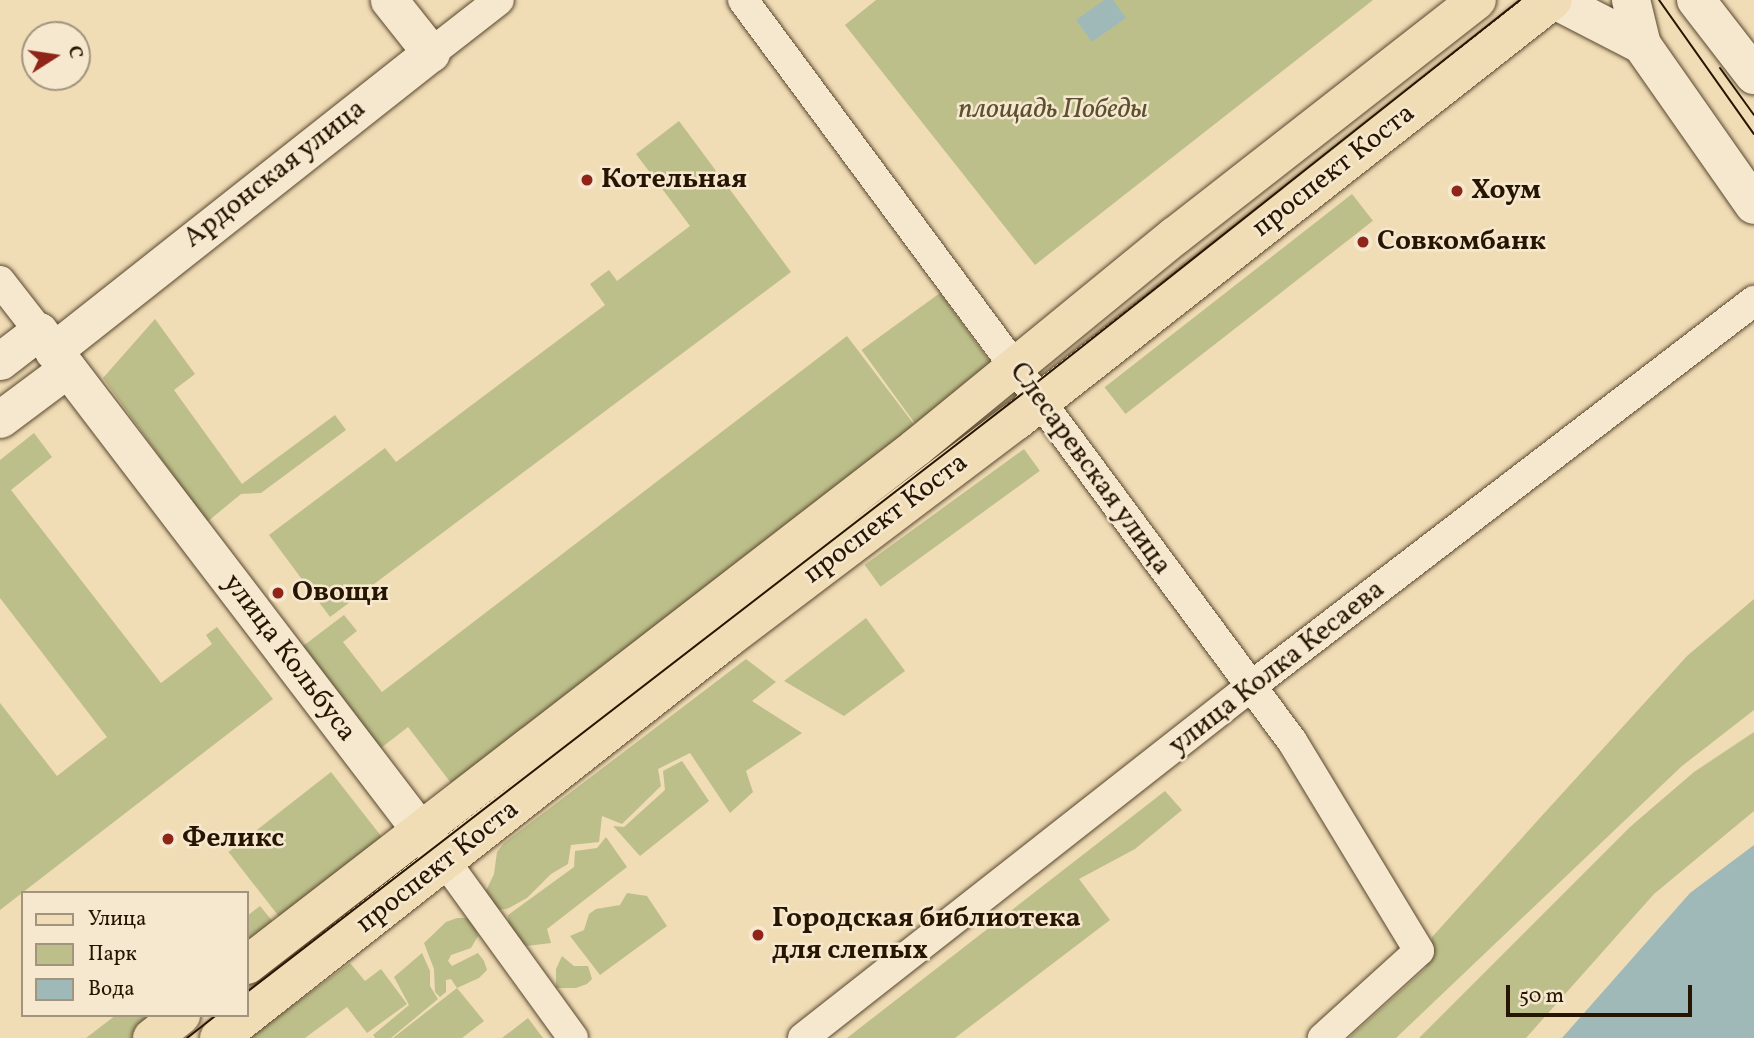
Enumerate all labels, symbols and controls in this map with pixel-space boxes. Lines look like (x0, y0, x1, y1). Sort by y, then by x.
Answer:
north arrow (21, 21, 91, 91)
text: С (61, 43, 89, 61)
street label: Ардонская улица (177, 92, 373, 256)
park label: площадь Победы (958, 93, 1148, 127)
street label: проспект Коста (1246, 97, 1422, 245)
place label: Котельная (601, 163, 747, 197)
marker: Котельная (579, 172, 595, 188)
place label: Хоум (1471, 174, 1541, 208)
marker: Хоум (1449, 183, 1465, 199)
place label: Совкомбанк (1377, 225, 1546, 259)
marker: Совкомбанк (1355, 234, 1371, 250)
street label: Слесаревская улица (1001, 356, 1179, 582)
street label: проспект Коста (797, 446, 975, 592)
street label: улица Кольбуса (215, 567, 363, 749)
street label: улица Колка Кесаева (1162, 573, 1392, 763)
place label: Овощи (292, 576, 389, 610)
marker: Овощи (270, 585, 286, 601)
street label: проспект Коста (350, 793, 526, 941)
place label: Феликс (182, 822, 284, 856)
marker: Феликс (160, 831, 176, 847)
legend (21, 891, 248, 1017)
place label: Городская библиотека для слепых (772, 902, 1081, 968)
text: Улица (88, 905, 146, 934)
marker: Городская библиотека для слепых (750, 927, 766, 943)
text: Парк (88, 940, 137, 969)
scale bar (1509, 972, 1694, 1016)
text: Вода (88, 975, 135, 1004)
text: 50 m (1519, 982, 1564, 1011)

